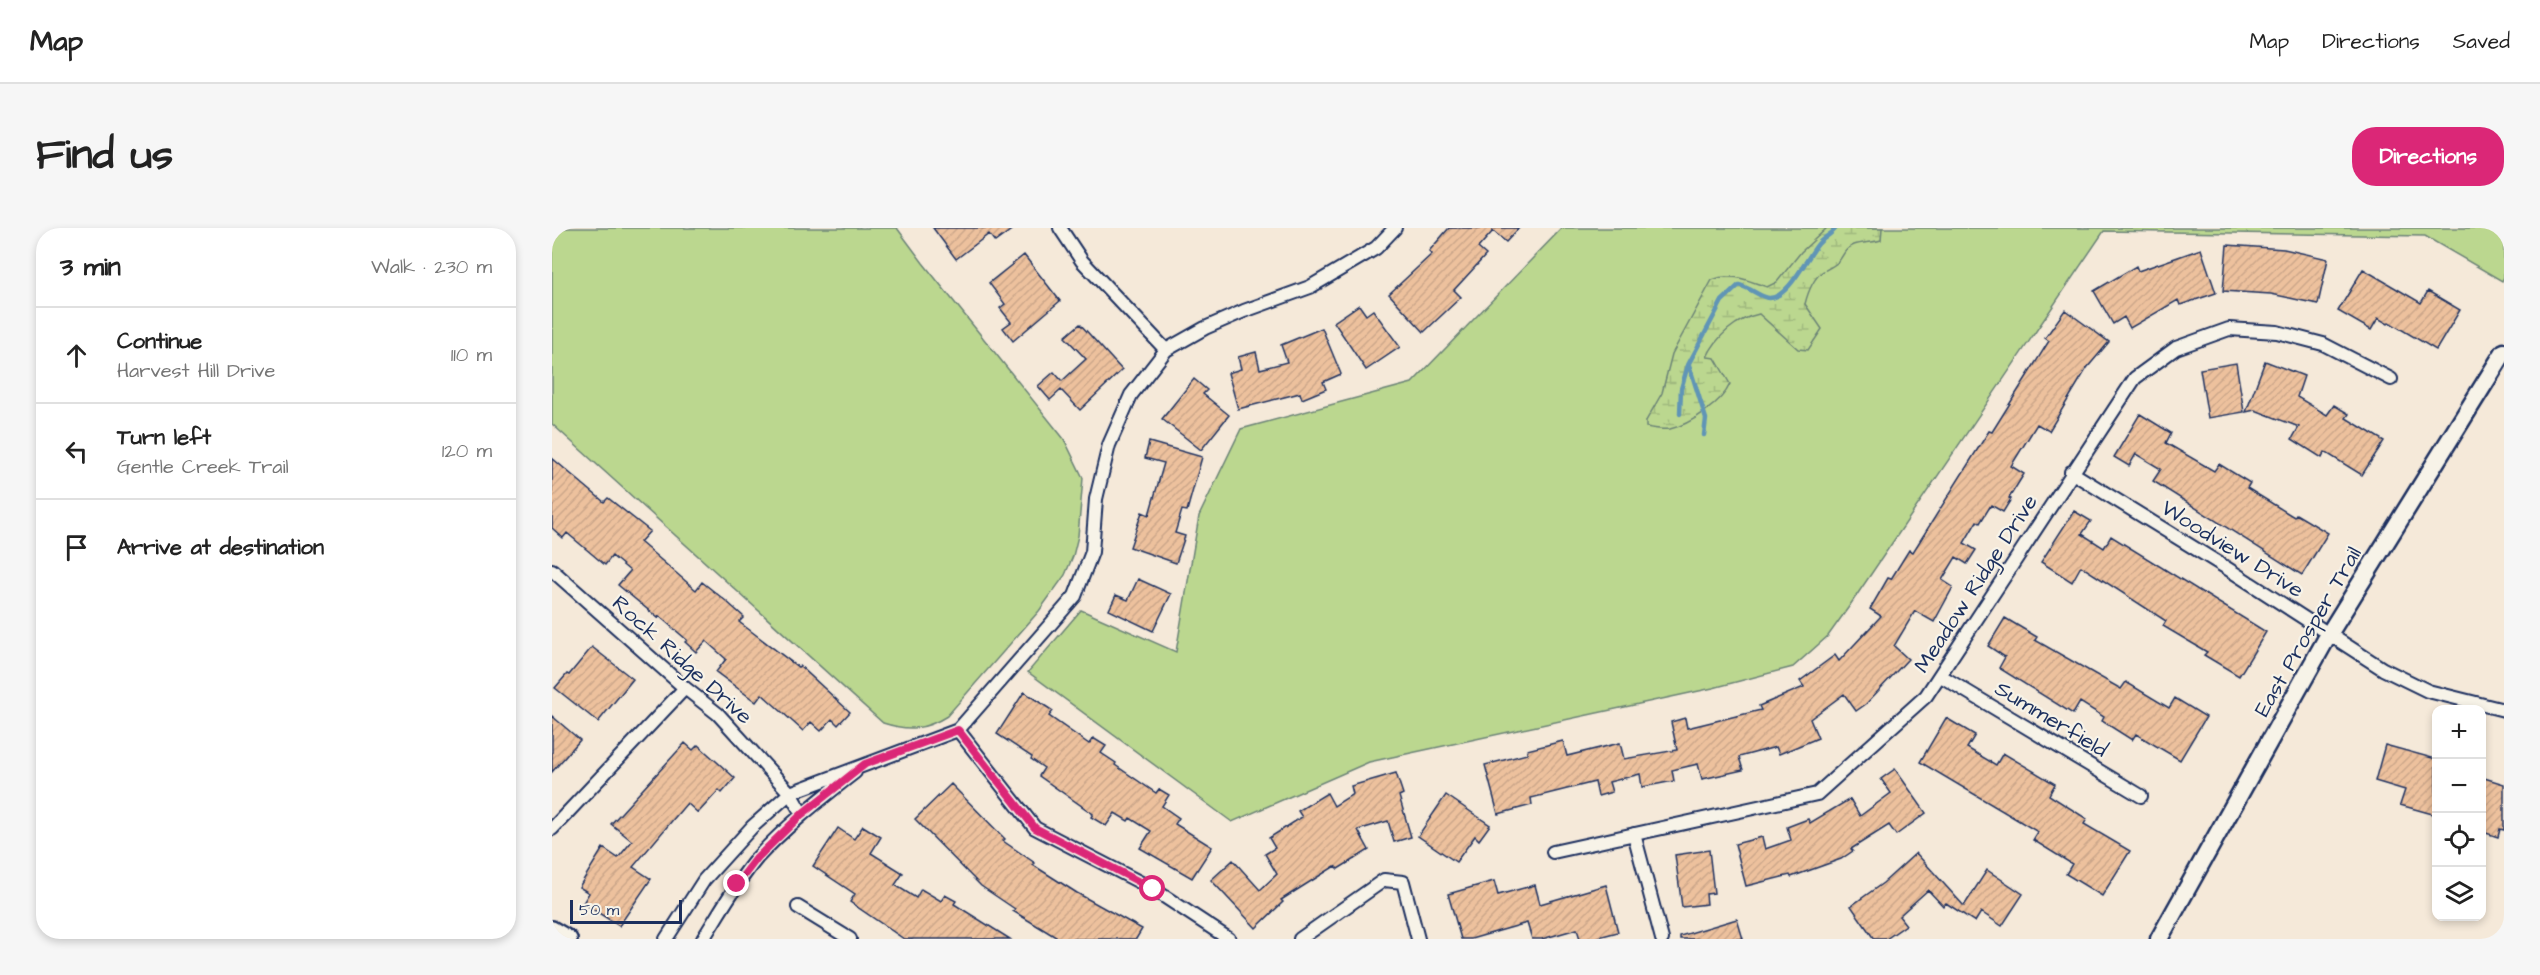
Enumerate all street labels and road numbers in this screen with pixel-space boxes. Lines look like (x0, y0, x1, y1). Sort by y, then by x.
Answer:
street label: Meadow Ridge Drive (1907, 489, 2047, 680)
street label: Woodview Drive (2155, 493, 2310, 606)
street label: East Prosper Trail (2247, 541, 2370, 722)
street label: Rock Ridge Drive (604, 588, 759, 733)
street label: Summerfield (1989, 673, 2113, 765)

